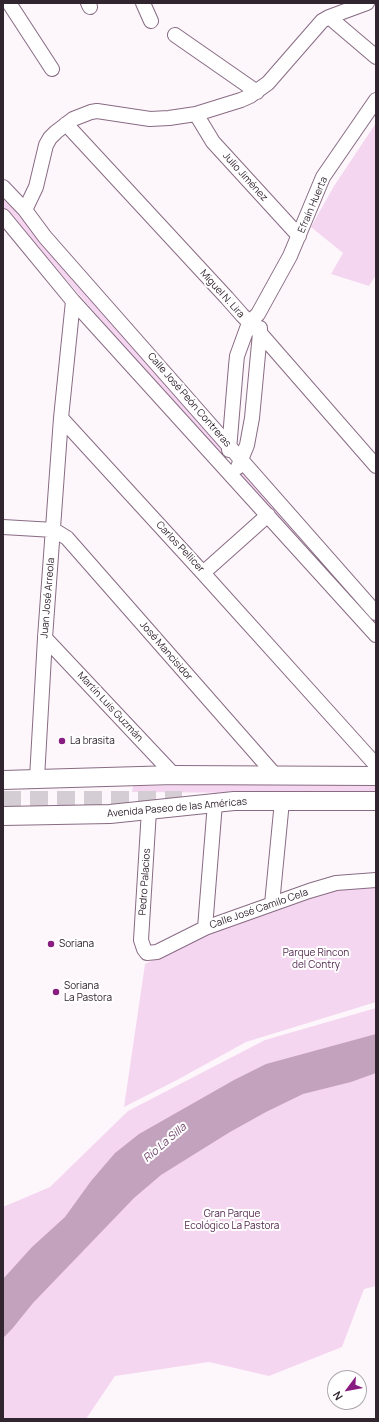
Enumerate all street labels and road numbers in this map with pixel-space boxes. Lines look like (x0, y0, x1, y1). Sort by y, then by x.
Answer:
street label: Julio Jiménez (220, 150, 270, 204)
street label: Efraín Huerta (296, 175, 330, 235)
street label: Miguel N. Lira (197, 267, 247, 321)
street label: Calle José Peón Contreras (145, 350, 233, 450)
street label: Carlos Pellicer (153, 519, 207, 575)
street label: Juan José Arreola (39, 557, 57, 639)
street label: José Mancisidor (137, 619, 195, 683)
street label: Martín Luis Guzmán (75, 670, 145, 744)
street label: Avenida Paseo de las Américas (107, 796, 247, 820)
street label: Pedro Palacios (137, 848, 153, 916)
street label: Calle José Camilo Cela (208, 886, 310, 932)

